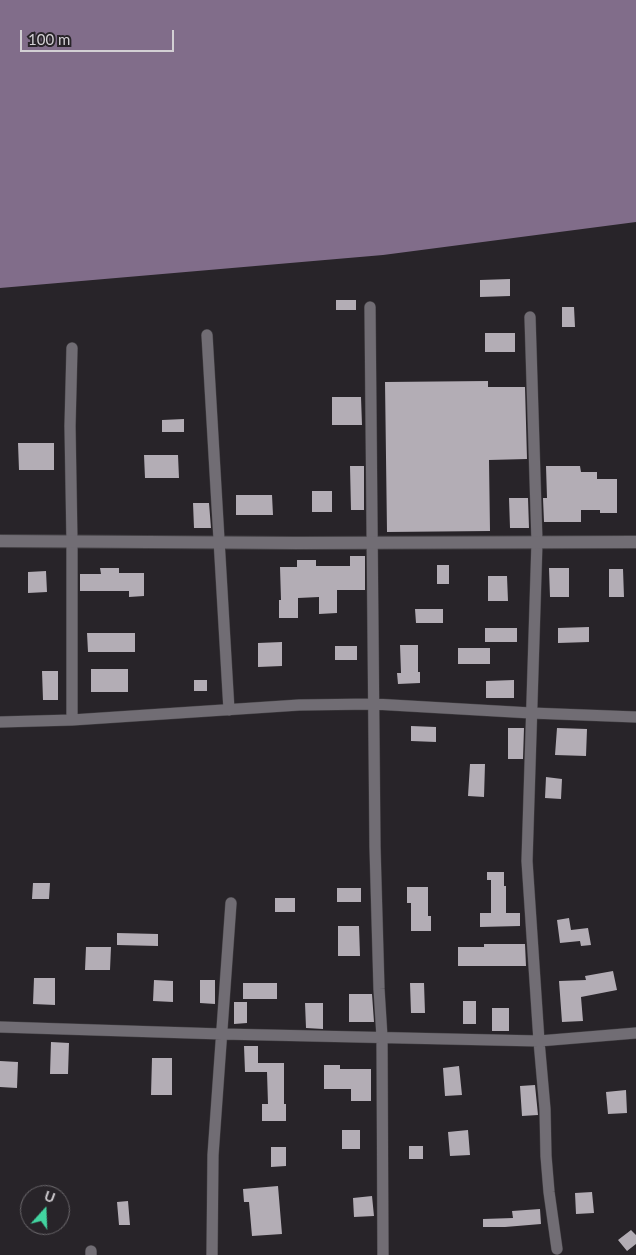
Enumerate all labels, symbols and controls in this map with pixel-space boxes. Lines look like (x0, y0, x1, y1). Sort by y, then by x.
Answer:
scale bar (22, 20, 176, 52)
text: 100 m (28, 30, 70, 48)
north arrow (20, 1185, 70, 1235)
text: U (42, 1187, 58, 1206)

